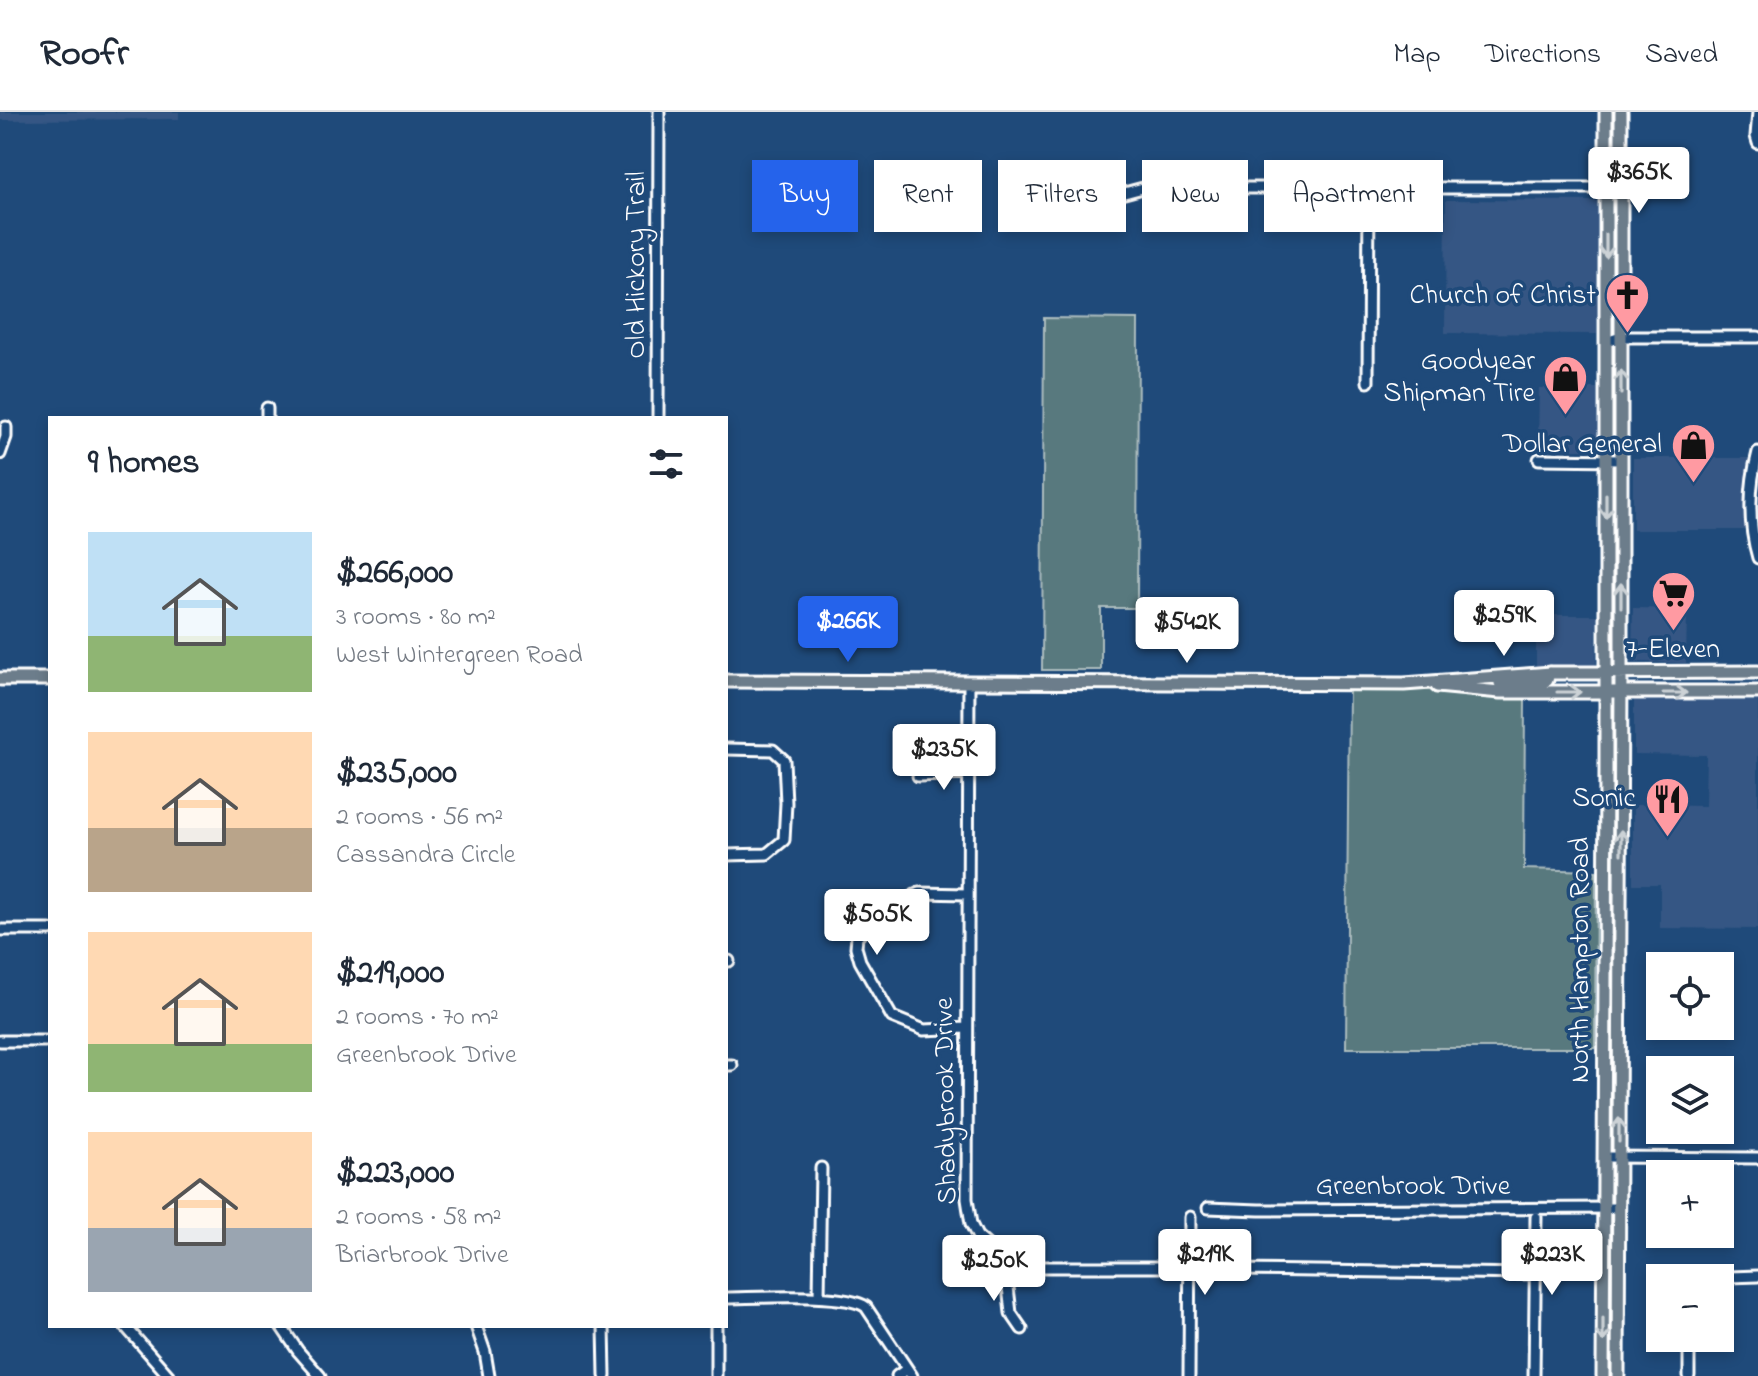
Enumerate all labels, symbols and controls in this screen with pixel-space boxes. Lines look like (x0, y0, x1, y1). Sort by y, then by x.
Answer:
text: Roofr (40, 27, 129, 83)
text: Map (1393, 35, 1441, 76)
text: Directions (1485, 35, 1601, 76)
text: Saved (1645, 35, 1718, 76)
pin: $365K (1583, 147, 1695, 215)
text: $365K (1606, 154, 1672, 192)
chip: Buy (752, 160, 858, 232)
chip: Rent (874, 160, 982, 232)
chip: Filters (998, 160, 1126, 232)
chip: New (1142, 160, 1248, 232)
chip: Apartment (1264, 160, 1443, 232)
street label: Old Hickory Trail (617, 171, 658, 359)
one-way arrow (1598, 232, 1614, 259)
church icon: Church of Christ (1603, 272, 1651, 335)
place label: Church of Christ (1409, 276, 1596, 317)
place label: Goodyear Shipman Tire (1383, 342, 1535, 415)
shop icon: Goodyear Shipman Tire (1542, 354, 1590, 417)
one-way arrow (1613, 369, 1629, 396)
shop icon: Dollar General (1669, 421, 1717, 484)
place label: Dollar General (1502, 425, 1662, 466)
text: 9 homes (88, 439, 200, 489)
icon: filters (644, 442, 688, 486)
one-way arrow (1598, 492, 1614, 519)
text: $266,000 (336, 549, 453, 599)
icon: home (152, 564, 248, 660)
supermarket icon: 7-Eleven (1649, 569, 1697, 632)
one-way arrow (1613, 582, 1629, 609)
pin: $259K (1448, 590, 1560, 658)
pin: $266K (792, 596, 904, 664)
pin: $542K (1131, 597, 1243, 665)
text: $259K (1472, 597, 1536, 635)
text: 3 rooms · 80 m² (336, 599, 496, 637)
text: $266K (816, 603, 880, 641)
text: $542K (1154, 604, 1220, 642)
place label: 7-Eleven (1626, 630, 1720, 671)
text: West Wintergreen Road (336, 637, 583, 675)
one-way arrow (1555, 684, 1582, 700)
one-way arrow (1661, 685, 1688, 701)
pin: $235K (888, 724, 1000, 792)
text: $235K (911, 731, 977, 769)
text: $235,000 (336, 749, 457, 799)
icon: home (152, 764, 248, 860)
restaurant icon: Sonic (1643, 775, 1691, 838)
place label: Sonic (1572, 779, 1637, 820)
text: 2 rooms · 56 m² (336, 799, 503, 837)
one-way arrow (1613, 829, 1629, 856)
text: Cassandra Circle (336, 837, 515, 875)
street label: North Hampton Road (1561, 837, 1602, 1083)
pin: $505K (821, 889, 933, 957)
text: $505K (842, 896, 912, 934)
text: $219,000 (336, 949, 444, 999)
map controls (1646, 952, 1734, 1352)
button: locate (1646, 952, 1734, 1040)
icon: home (152, 964, 248, 1060)
street label: Shadybrook Drive (925, 997, 969, 1205)
text: 2 rooms · 70 m² (336, 999, 499, 1037)
text: Greenbrook Drive (336, 1037, 517, 1075)
button: layers (1646, 1056, 1734, 1144)
one-way arrow (1611, 1117, 1627, 1144)
text: $223,000 (336, 1149, 454, 1199)
button: + (1646, 1160, 1734, 1248)
icon: home (152, 1164, 248, 1260)
street label: Greenbrook Drive (1316, 1167, 1511, 1208)
text: 2 rooms · 58 m² (336, 1199, 502, 1237)
pin: $219K (1149, 1229, 1261, 1297)
pin: $223K (1496, 1229, 1608, 1297)
pin: $250K (938, 1235, 1050, 1303)
text: $219K (1176, 1236, 1234, 1274)
text: $223K (1520, 1236, 1584, 1274)
text: Briarbrook Drive (336, 1237, 509, 1275)
text: $250K (960, 1242, 1028, 1280)
button: − (1646, 1264, 1734, 1352)
one-way arrow (1596, 1316, 1611, 1343)

